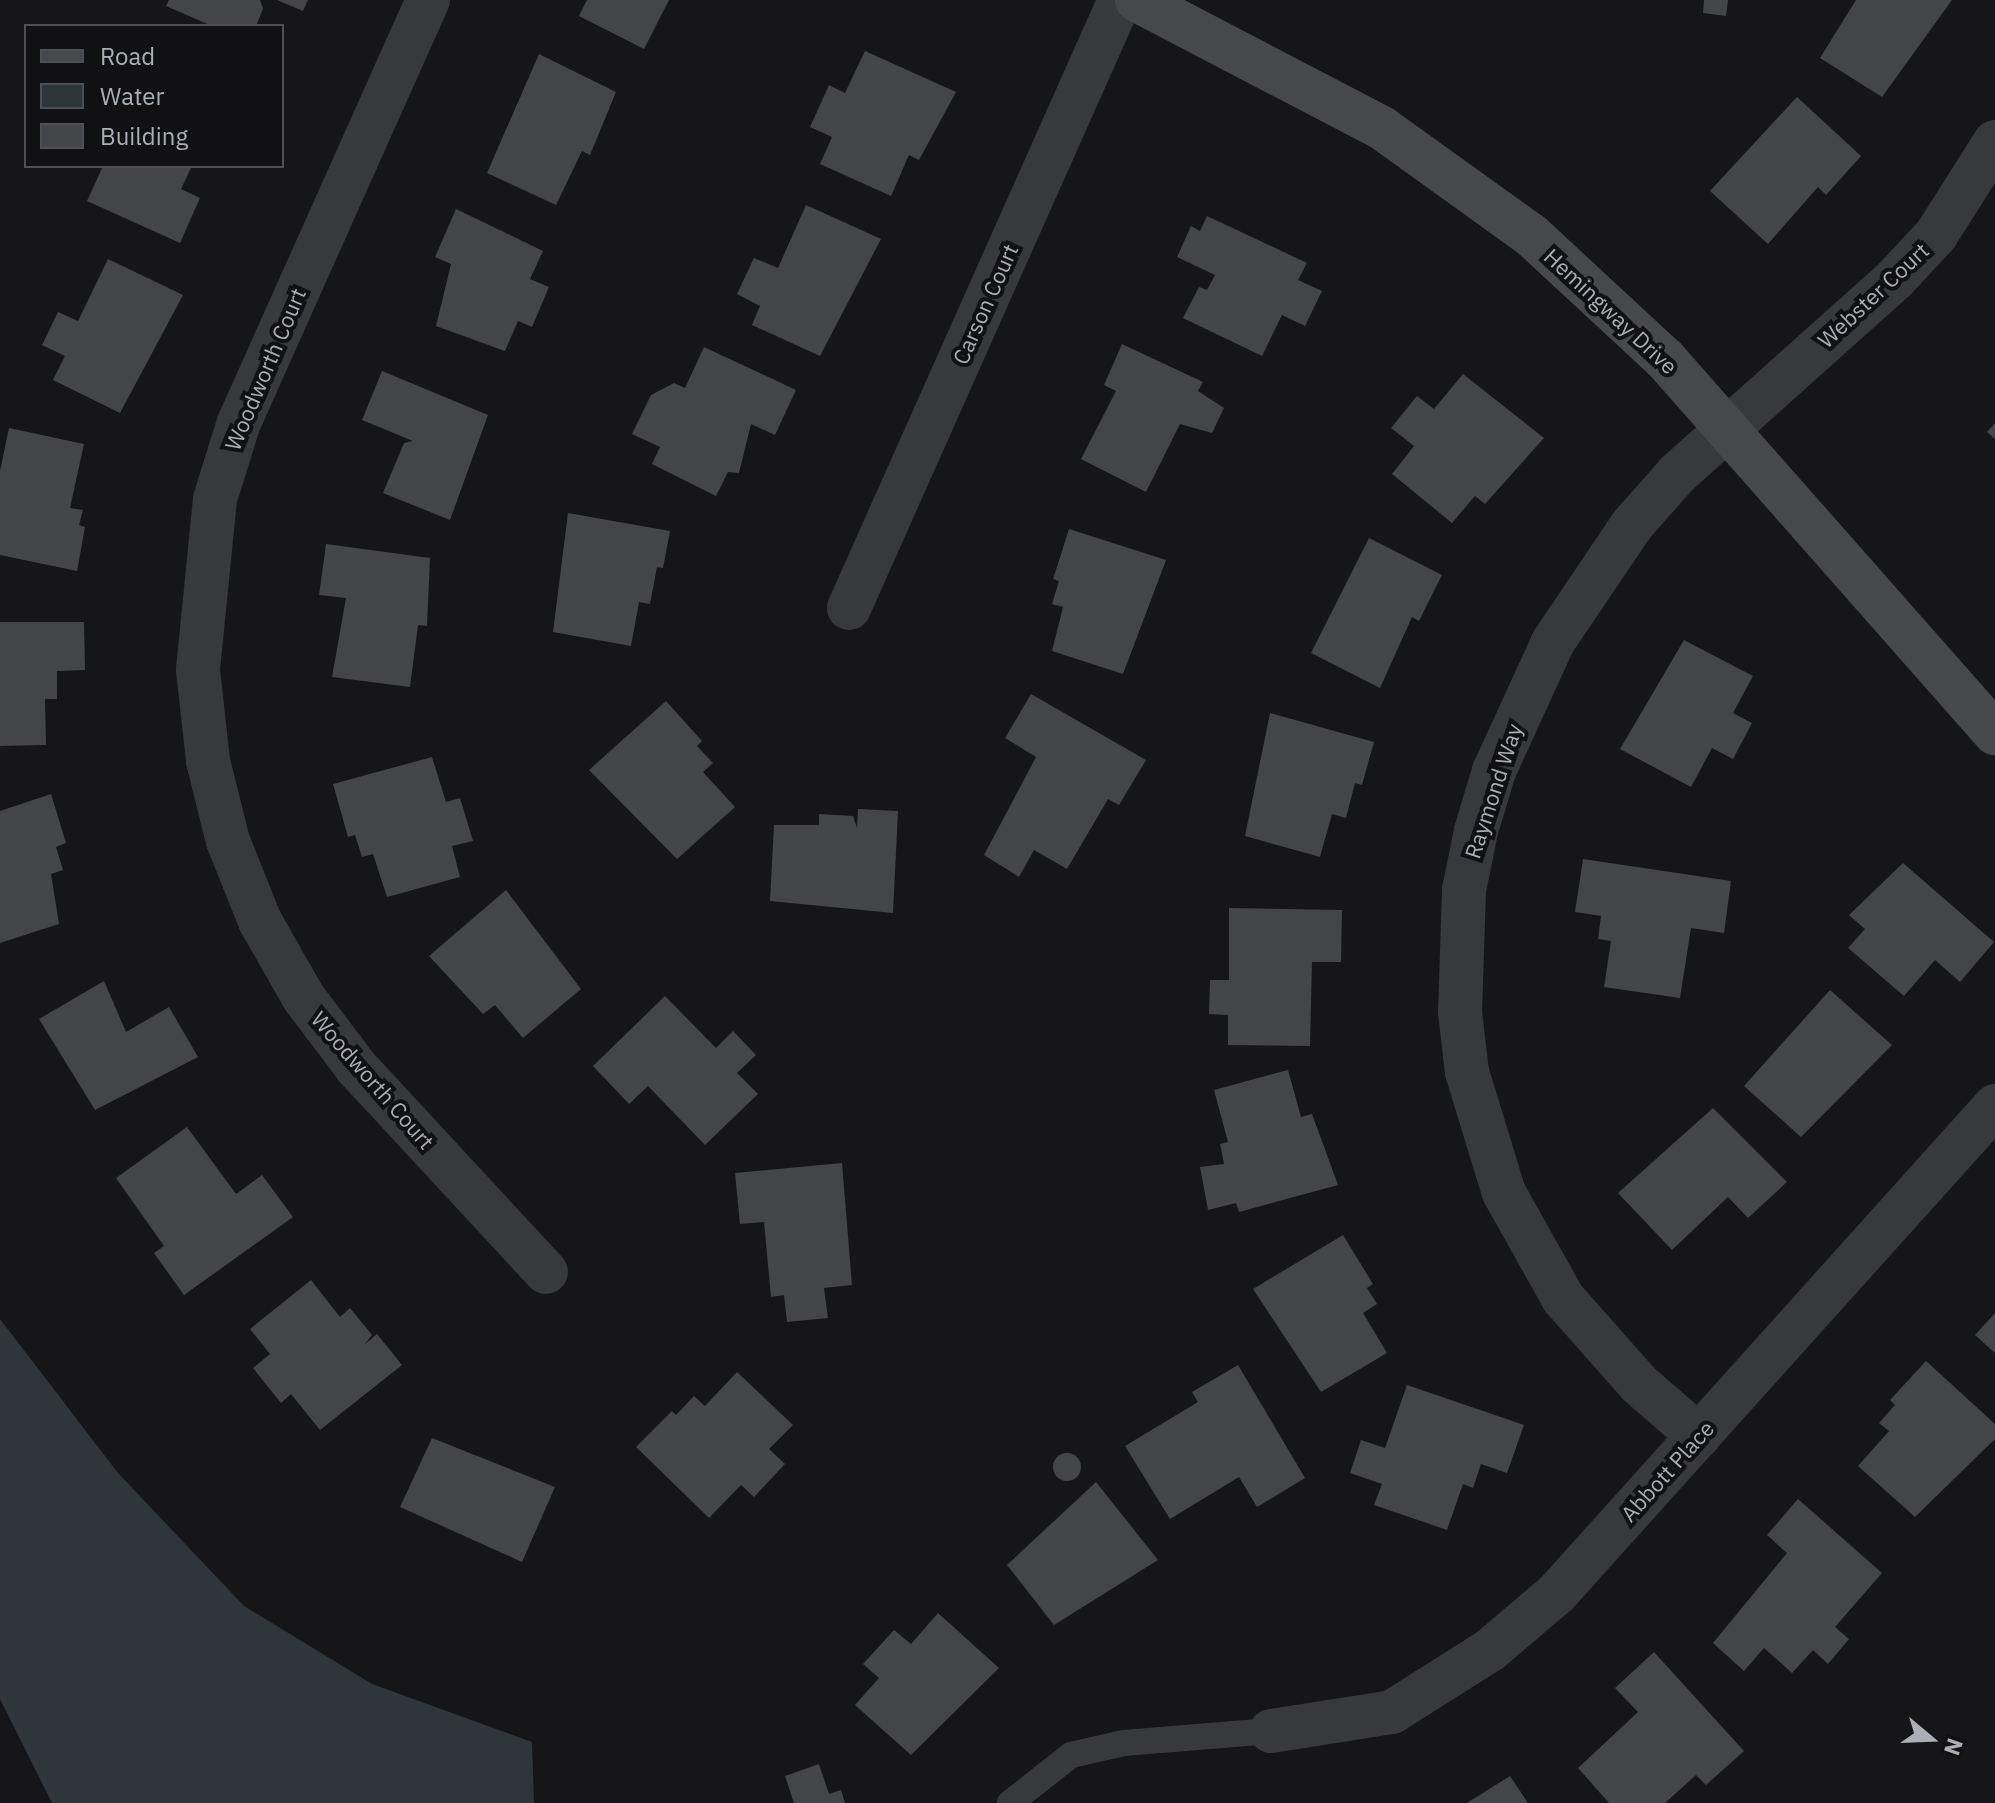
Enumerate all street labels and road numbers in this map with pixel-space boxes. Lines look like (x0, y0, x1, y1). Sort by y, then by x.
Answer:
street label: Webster Court (1812, 237, 1934, 353)
street label: Carson Court (947, 240, 1023, 368)
street label: Hemingway Drive (1539, 243, 1683, 379)
street label: Woodworth Court (219, 284, 311, 454)
street label: Raymond Way (1459, 720, 1527, 862)
street label: Woodworth Court (306, 1006, 440, 1154)
street label: Abbott Place (1615, 1415, 1719, 1527)

